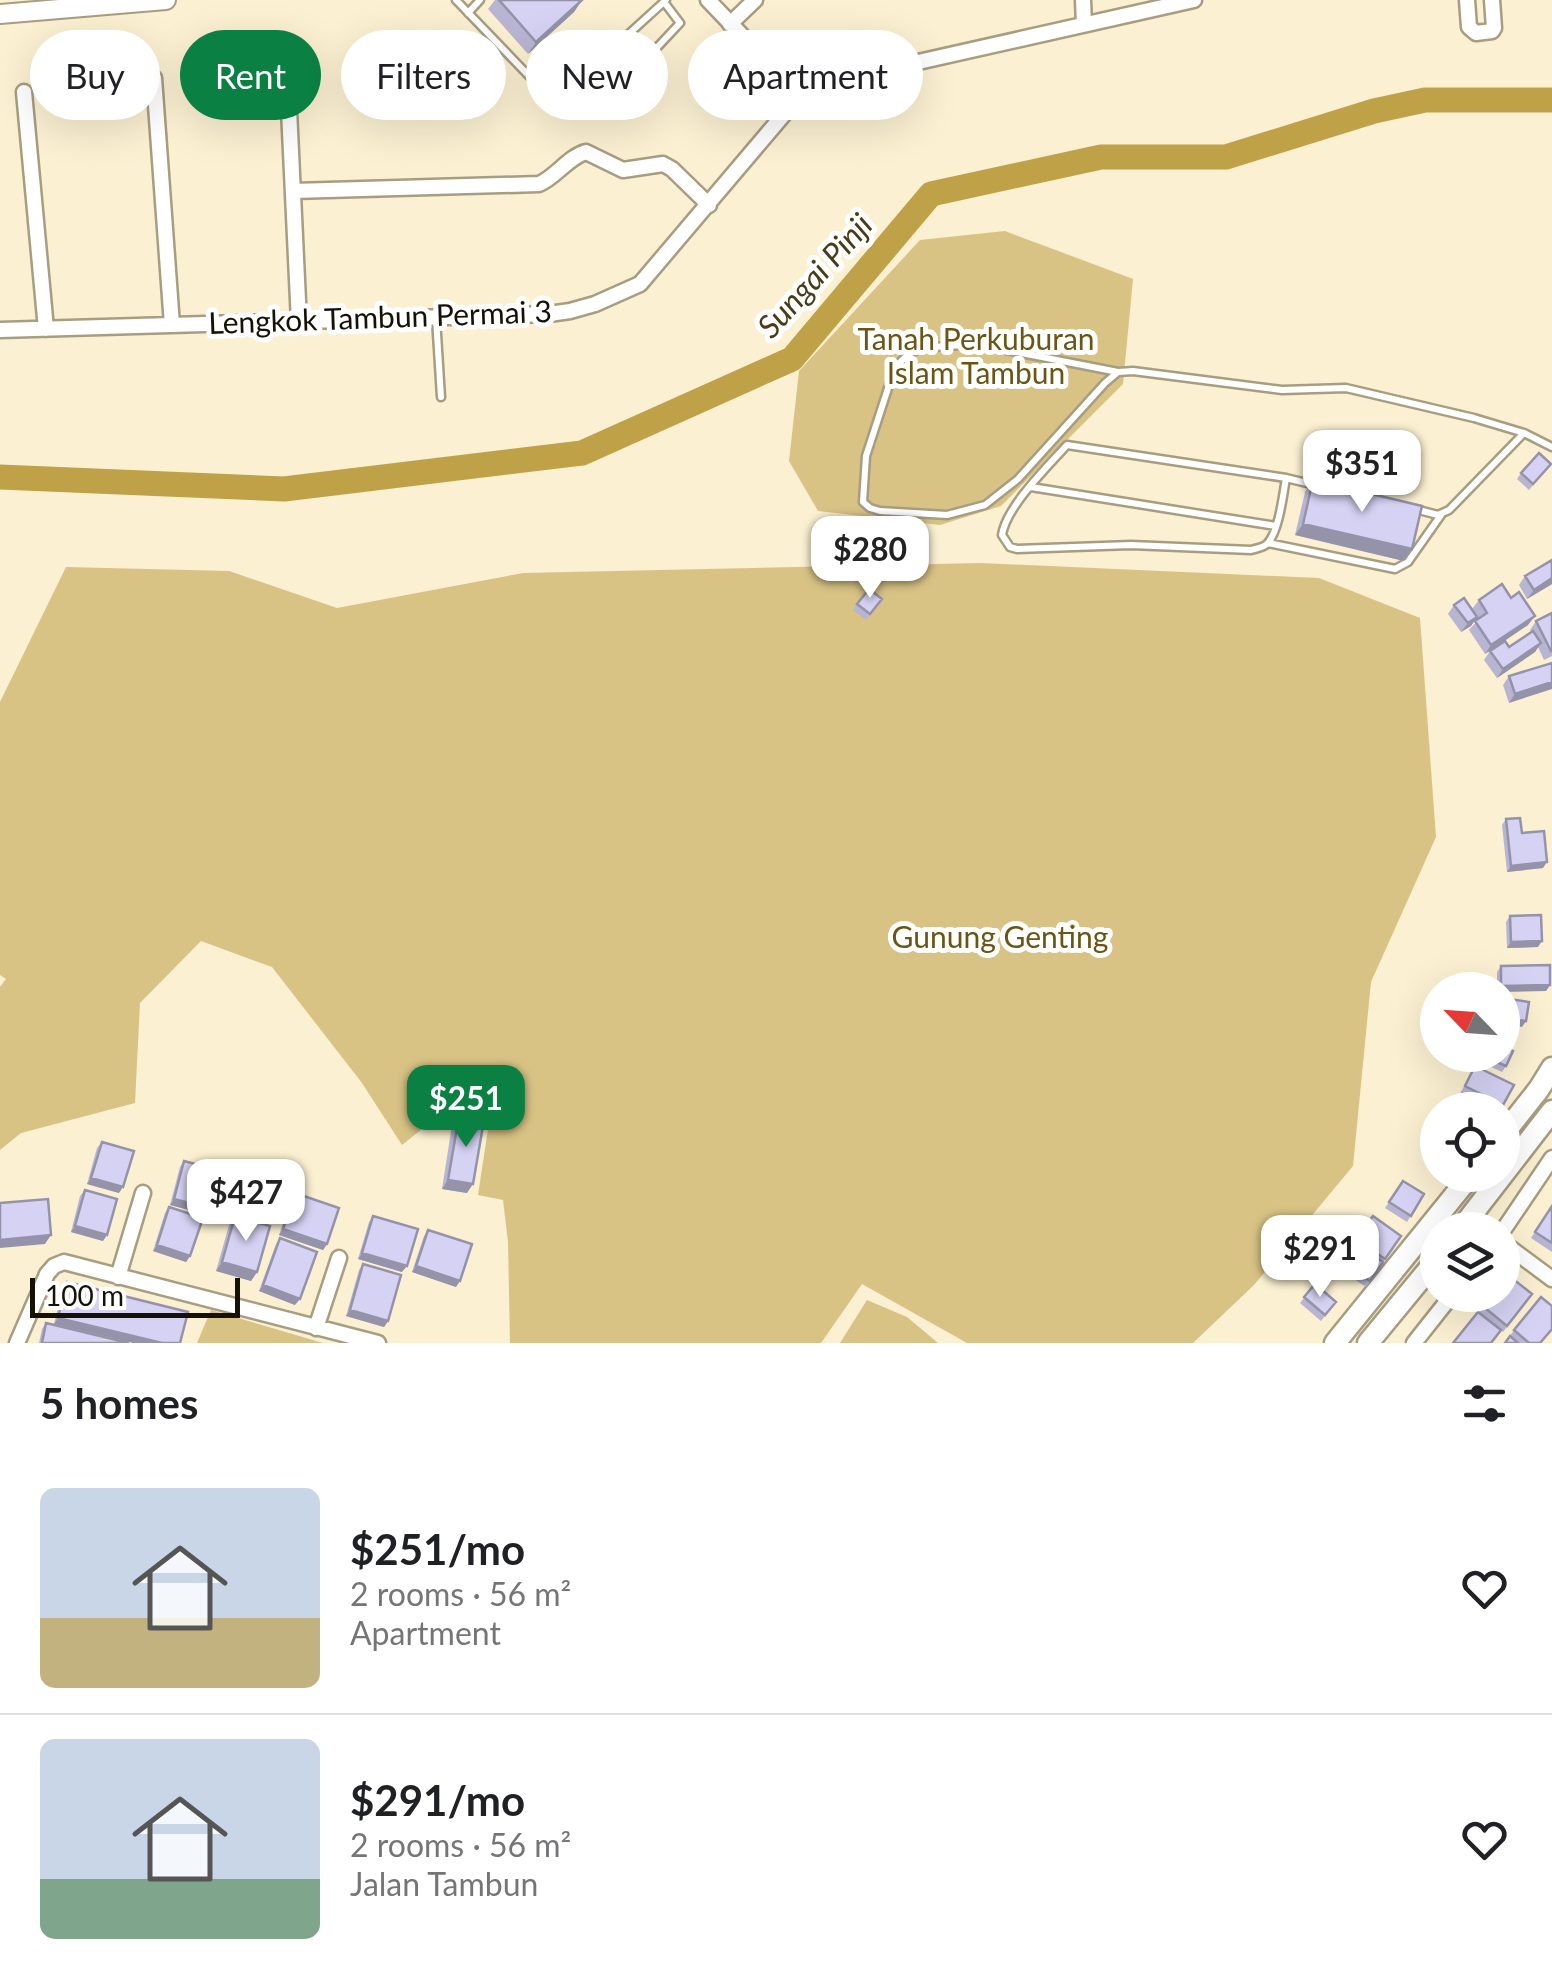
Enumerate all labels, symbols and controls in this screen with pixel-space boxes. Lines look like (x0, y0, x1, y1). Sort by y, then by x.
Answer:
chip: Buy (30, 30, 160, 120)
chip: Rent (180, 30, 321, 120)
chip: Filters (341, 30, 506, 120)
chip: New (526, 30, 668, 120)
chip: Apartment (688, 30, 923, 120)
water label: Sungai Pinji (748, 205, 880, 345)
street label: Lengkok Tambun Permai 3 (208, 292, 552, 340)
park label: Tanah Perkuburan Islam Tambun (857, 320, 1095, 390)
pin: $351 (1303, 430, 1421, 515)
text: $351 (1325, 443, 1399, 482)
pin: $280 (811, 516, 929, 601)
text: $280 (833, 529, 907, 568)
park label: Gunung Genting (892, 918, 1108, 954)
north arrow (1420, 972, 1520, 1072)
map controls (1420, 972, 1520, 1312)
pin: $251 (407, 1065, 525, 1150)
text: $251 (429, 1078, 503, 1117)
button: locate (1420, 1092, 1520, 1192)
pin: $427 (187, 1159, 305, 1244)
text: $427 (209, 1172, 283, 1211)
button: layers (1420, 1212, 1520, 1312)
pin: $291 (1261, 1215, 1379, 1300)
text: $291 (1283, 1228, 1357, 1267)
scale bar (30, 1273, 240, 1318)
text: 100 m (45, 1278, 124, 1312)
icon: filters (1457, 1376, 1512, 1431)
text: 5 homes (40, 1378, 198, 1428)
text: $251/mo (350, 1524, 525, 1574)
icon: home (120, 1528, 240, 1648)
icon: heart (1457, 1561, 1512, 1616)
text: 2 rooms · 56 m² (350, 1574, 571, 1613)
text: Apartment (350, 1613, 501, 1652)
text: $291/mo (350, 1775, 525, 1825)
icon: home (120, 1779, 240, 1899)
icon: heart (1457, 1812, 1512, 1867)
text: 2 rooms · 56 m² (350, 1825, 571, 1864)
text: Jalan Tambun (350, 1864, 538, 1903)

